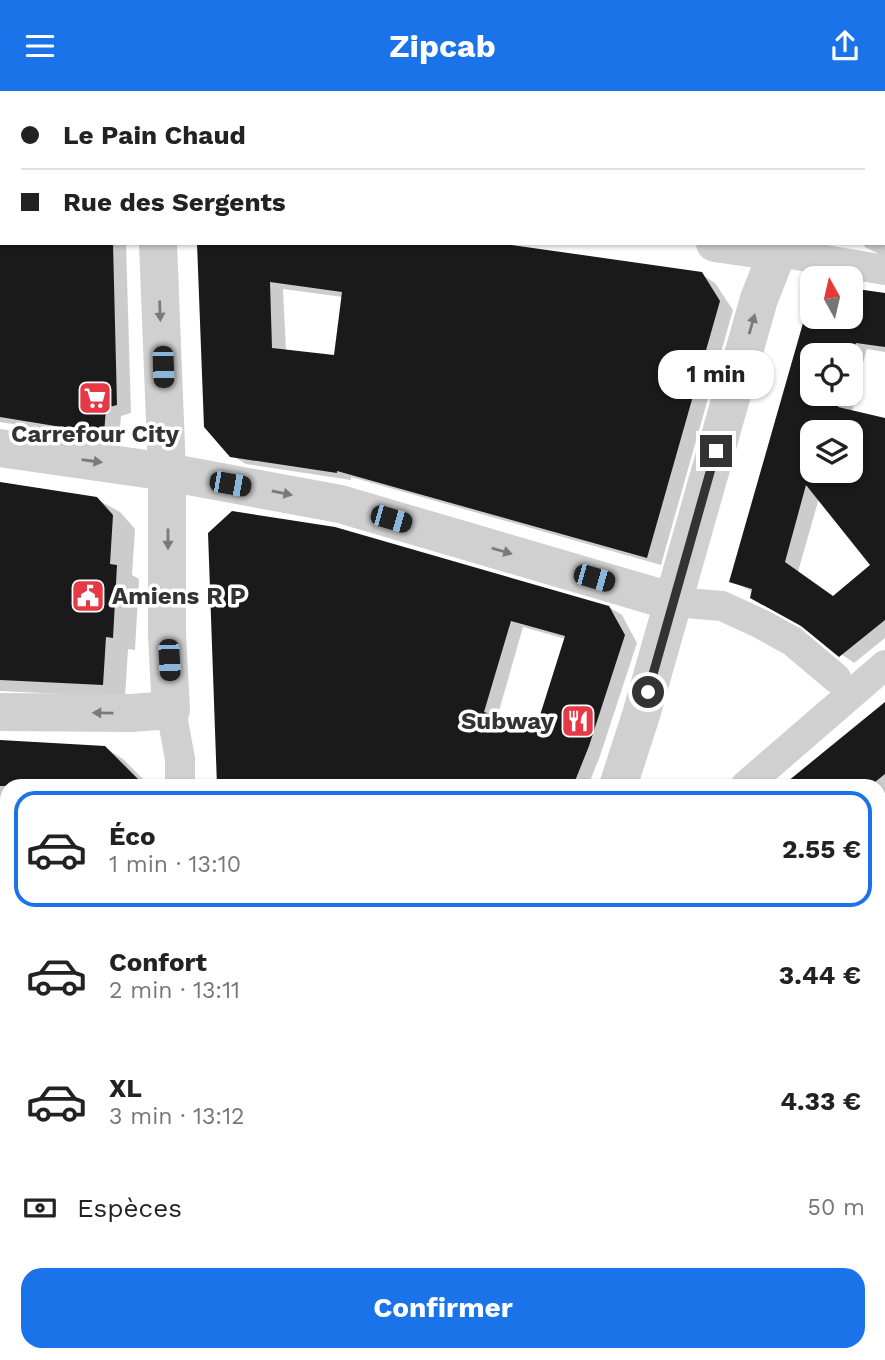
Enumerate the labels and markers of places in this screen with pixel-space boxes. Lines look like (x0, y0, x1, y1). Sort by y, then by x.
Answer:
supermarket icon: Carrefour City (76, 379, 114, 417)
place label: Carrefour City (11, 420, 179, 448)
public building icon: Amiens R P (69, 577, 107, 615)
place label: Amiens R P (112, 582, 246, 610)
restaurant icon: Subway (559, 702, 597, 740)
place label: Subway (461, 707, 554, 735)

